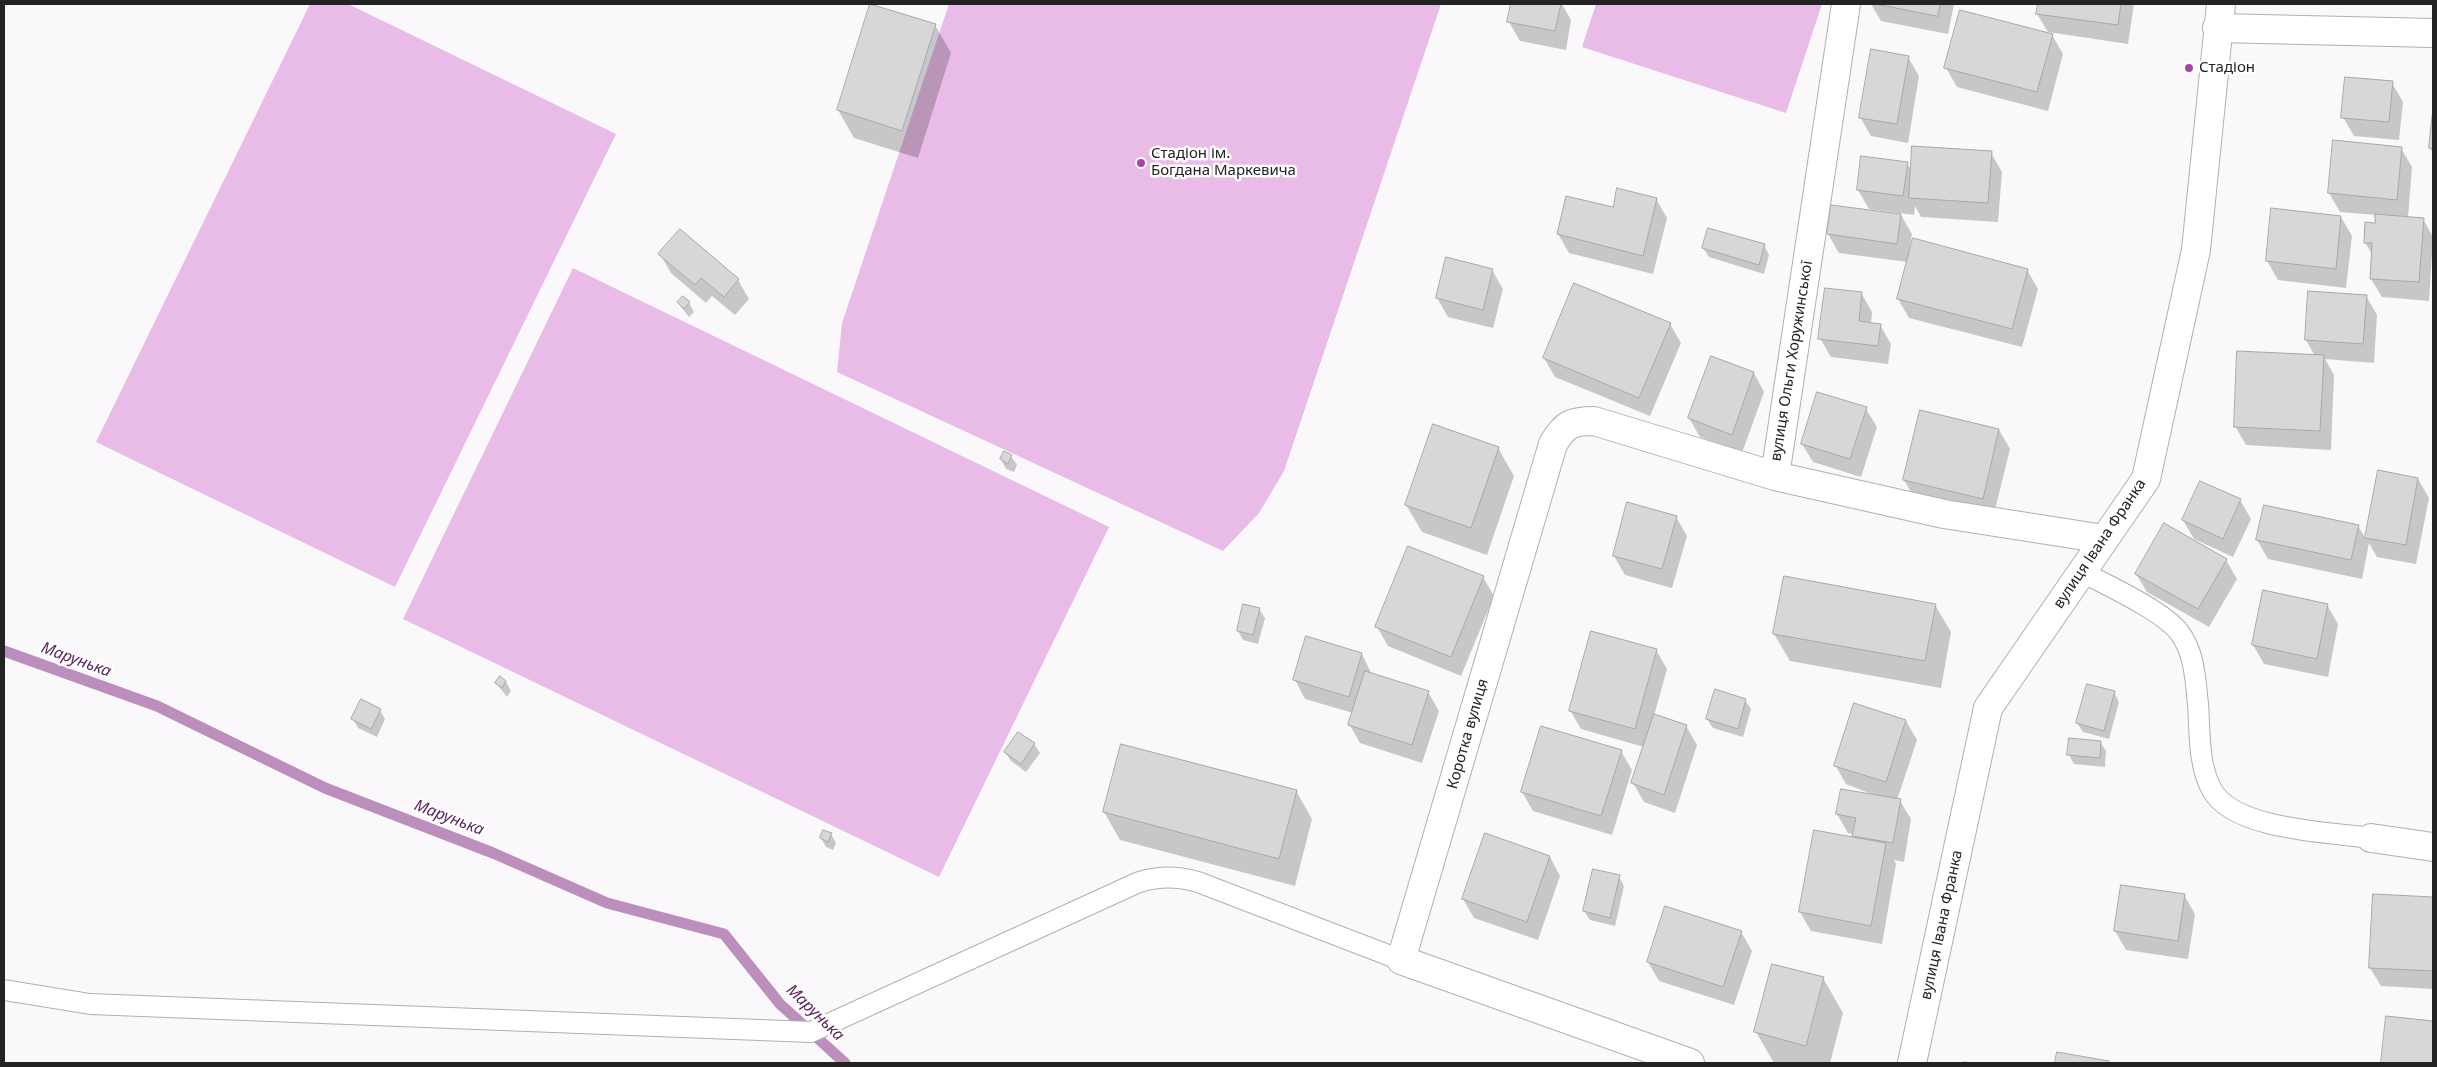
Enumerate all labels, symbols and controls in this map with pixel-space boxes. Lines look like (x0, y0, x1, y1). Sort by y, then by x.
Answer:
place label: Стадіон (2199, 59, 2255, 77)
marker: Стадіон (2183, 62, 2195, 74)
place label: Стадіон ім. Богдана Маркевича (1151, 145, 1296, 180)
marker: Стадіон ім. Богдана Маркевича (1135, 157, 1147, 169)
street label: вулиця Ольги Хоружинської (1767, 259, 1817, 463)
street label: вулиця Івана Франка (2050, 476, 2150, 612)
water label: Марунька (38, 639, 114, 681)
street label: Коротка вулиця (1444, 677, 1492, 791)
water label: Марунька (412, 796, 486, 840)
street label: вулиця Івана Франка (1917, 849, 1967, 1001)
water label: Марунька (782, 981, 848, 1045)

